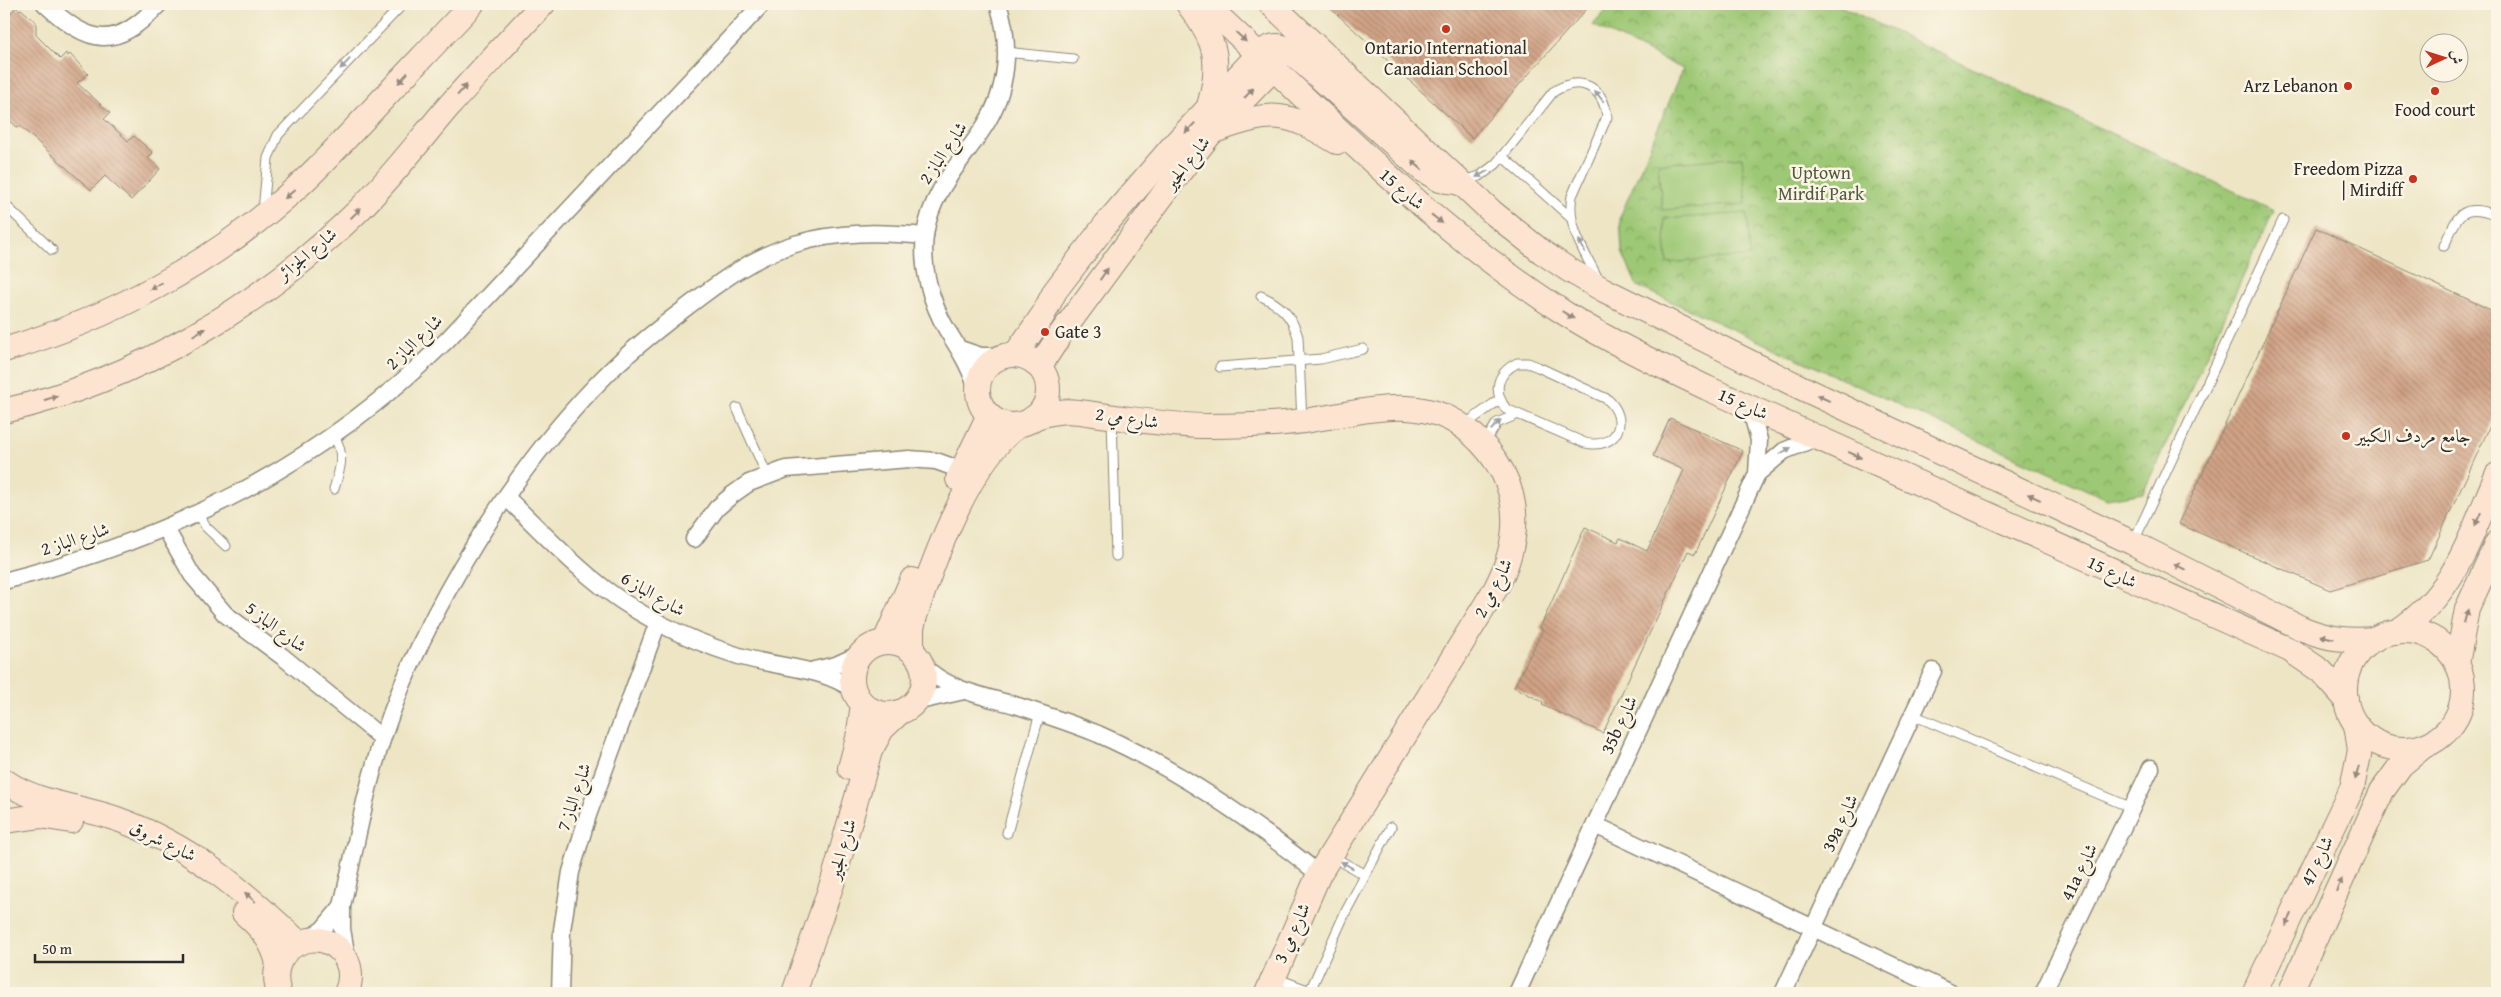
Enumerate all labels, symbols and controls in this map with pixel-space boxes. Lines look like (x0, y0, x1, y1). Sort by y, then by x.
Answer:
marker: Ontario International Canadian School (1440, 23, 1452, 35)
one-way arrow (1234, 31, 1246, 43)
north arrow (2418, 32, 2468, 82)
place label: Ontario International Canadian School (1365, 34, 1527, 82)
text: ش (2447, 49, 2467, 65)
one-way arrow (339, 58, 351, 70)
one-way arrow (397, 71, 409, 83)
place label: Arz Lebanon (2243, 72, 2338, 99)
marker: Arz Lebanon (2342, 80, 2354, 92)
one-way arrow (457, 84, 468, 97)
marker: Food court (2429, 85, 2441, 97)
one-way arrow (1243, 87, 1255, 99)
one-way arrow (1594, 90, 1605, 103)
place label: Food court (2395, 96, 2476, 123)
street label: شارع الباز 2 (912, 116, 975, 191)
one-way arrow (1184, 122, 1196, 134)
street label: شارع الجير (1156, 130, 1218, 198)
place label: Freedom Pizza | Mirdiff (2294, 155, 2405, 203)
one-way arrow (1411, 159, 1423, 171)
park label: Uptown Mirdif Park (1778, 159, 1865, 207)
street label: شارع 15 (1372, 161, 1431, 218)
one-way arrow (1474, 170, 1489, 178)
marker: Freedom Pizza | Mirdiff (2407, 173, 2419, 185)
one-way arrow (284, 188, 296, 200)
one-way arrow (349, 207, 361, 219)
one-way arrow (1430, 213, 1443, 224)
street label: شارع الجزائر (269, 220, 344, 290)
one-way arrow (1578, 239, 1586, 254)
one-way arrow (1099, 267, 1109, 281)
one-way arrow (149, 281, 163, 290)
street label: شارع الباز 2 (379, 307, 450, 377)
one-way arrow (1561, 310, 1574, 319)
place label: Gate 3 (1055, 318, 1102, 345)
marker: Gate 3 (1039, 326, 1051, 338)
one-way arrow (191, 328, 206, 336)
street label: شارع 15 (1713, 381, 1773, 428)
one-way arrow (43, 394, 58, 402)
one-way arrow (1816, 394, 1830, 402)
street label: شارع مي 2 (1094, 400, 1160, 437)
one-way arrow (1490, 419, 1502, 431)
place label: جامع مردف الكبير (2354, 422, 2471, 452)
marker: جامع مردف الكبير (2340, 430, 2352, 442)
one-way arrow (1778, 447, 1791, 456)
one-way arrow (1848, 451, 1862, 459)
one-way arrow (2027, 492, 2041, 500)
one-way arrow (2473, 512, 2481, 526)
street label: شارع الباز 2 (37, 515, 113, 564)
street label: شارع 15 (2082, 548, 2142, 597)
street label: شارع مي 2 (1466, 553, 1521, 623)
one-way arrow (2173, 563, 2187, 571)
street label: شارع الباز 6 (615, 564, 691, 625)
street label: شارع الباز 5 (239, 595, 313, 660)
one-way arrow (2462, 608, 2470, 623)
one-way arrow (2319, 633, 2334, 641)
street label: 35b شارع (1593, 691, 1646, 759)
street label: شارع الباز 7 (549, 759, 600, 835)
one-way arrow (2352, 765, 2360, 780)
street label: 39a شارع (1814, 789, 1866, 857)
street label: شارع شروق (125, 813, 201, 870)
street label: شارع الجير (819, 815, 865, 885)
street label: شارع 47 (2293, 831, 2342, 891)
street label: 41a شارع (2053, 838, 2106, 906)
one-way arrow (1341, 861, 1354, 870)
one-way arrow (2335, 878, 2343, 892)
one-way arrow (244, 891, 256, 903)
street label: شارع مي 3 (1266, 898, 1319, 968)
one-way arrow (2285, 913, 2293, 927)
scale bar (35, 932, 182, 964)
text: 50 m (42, 938, 73, 959)

